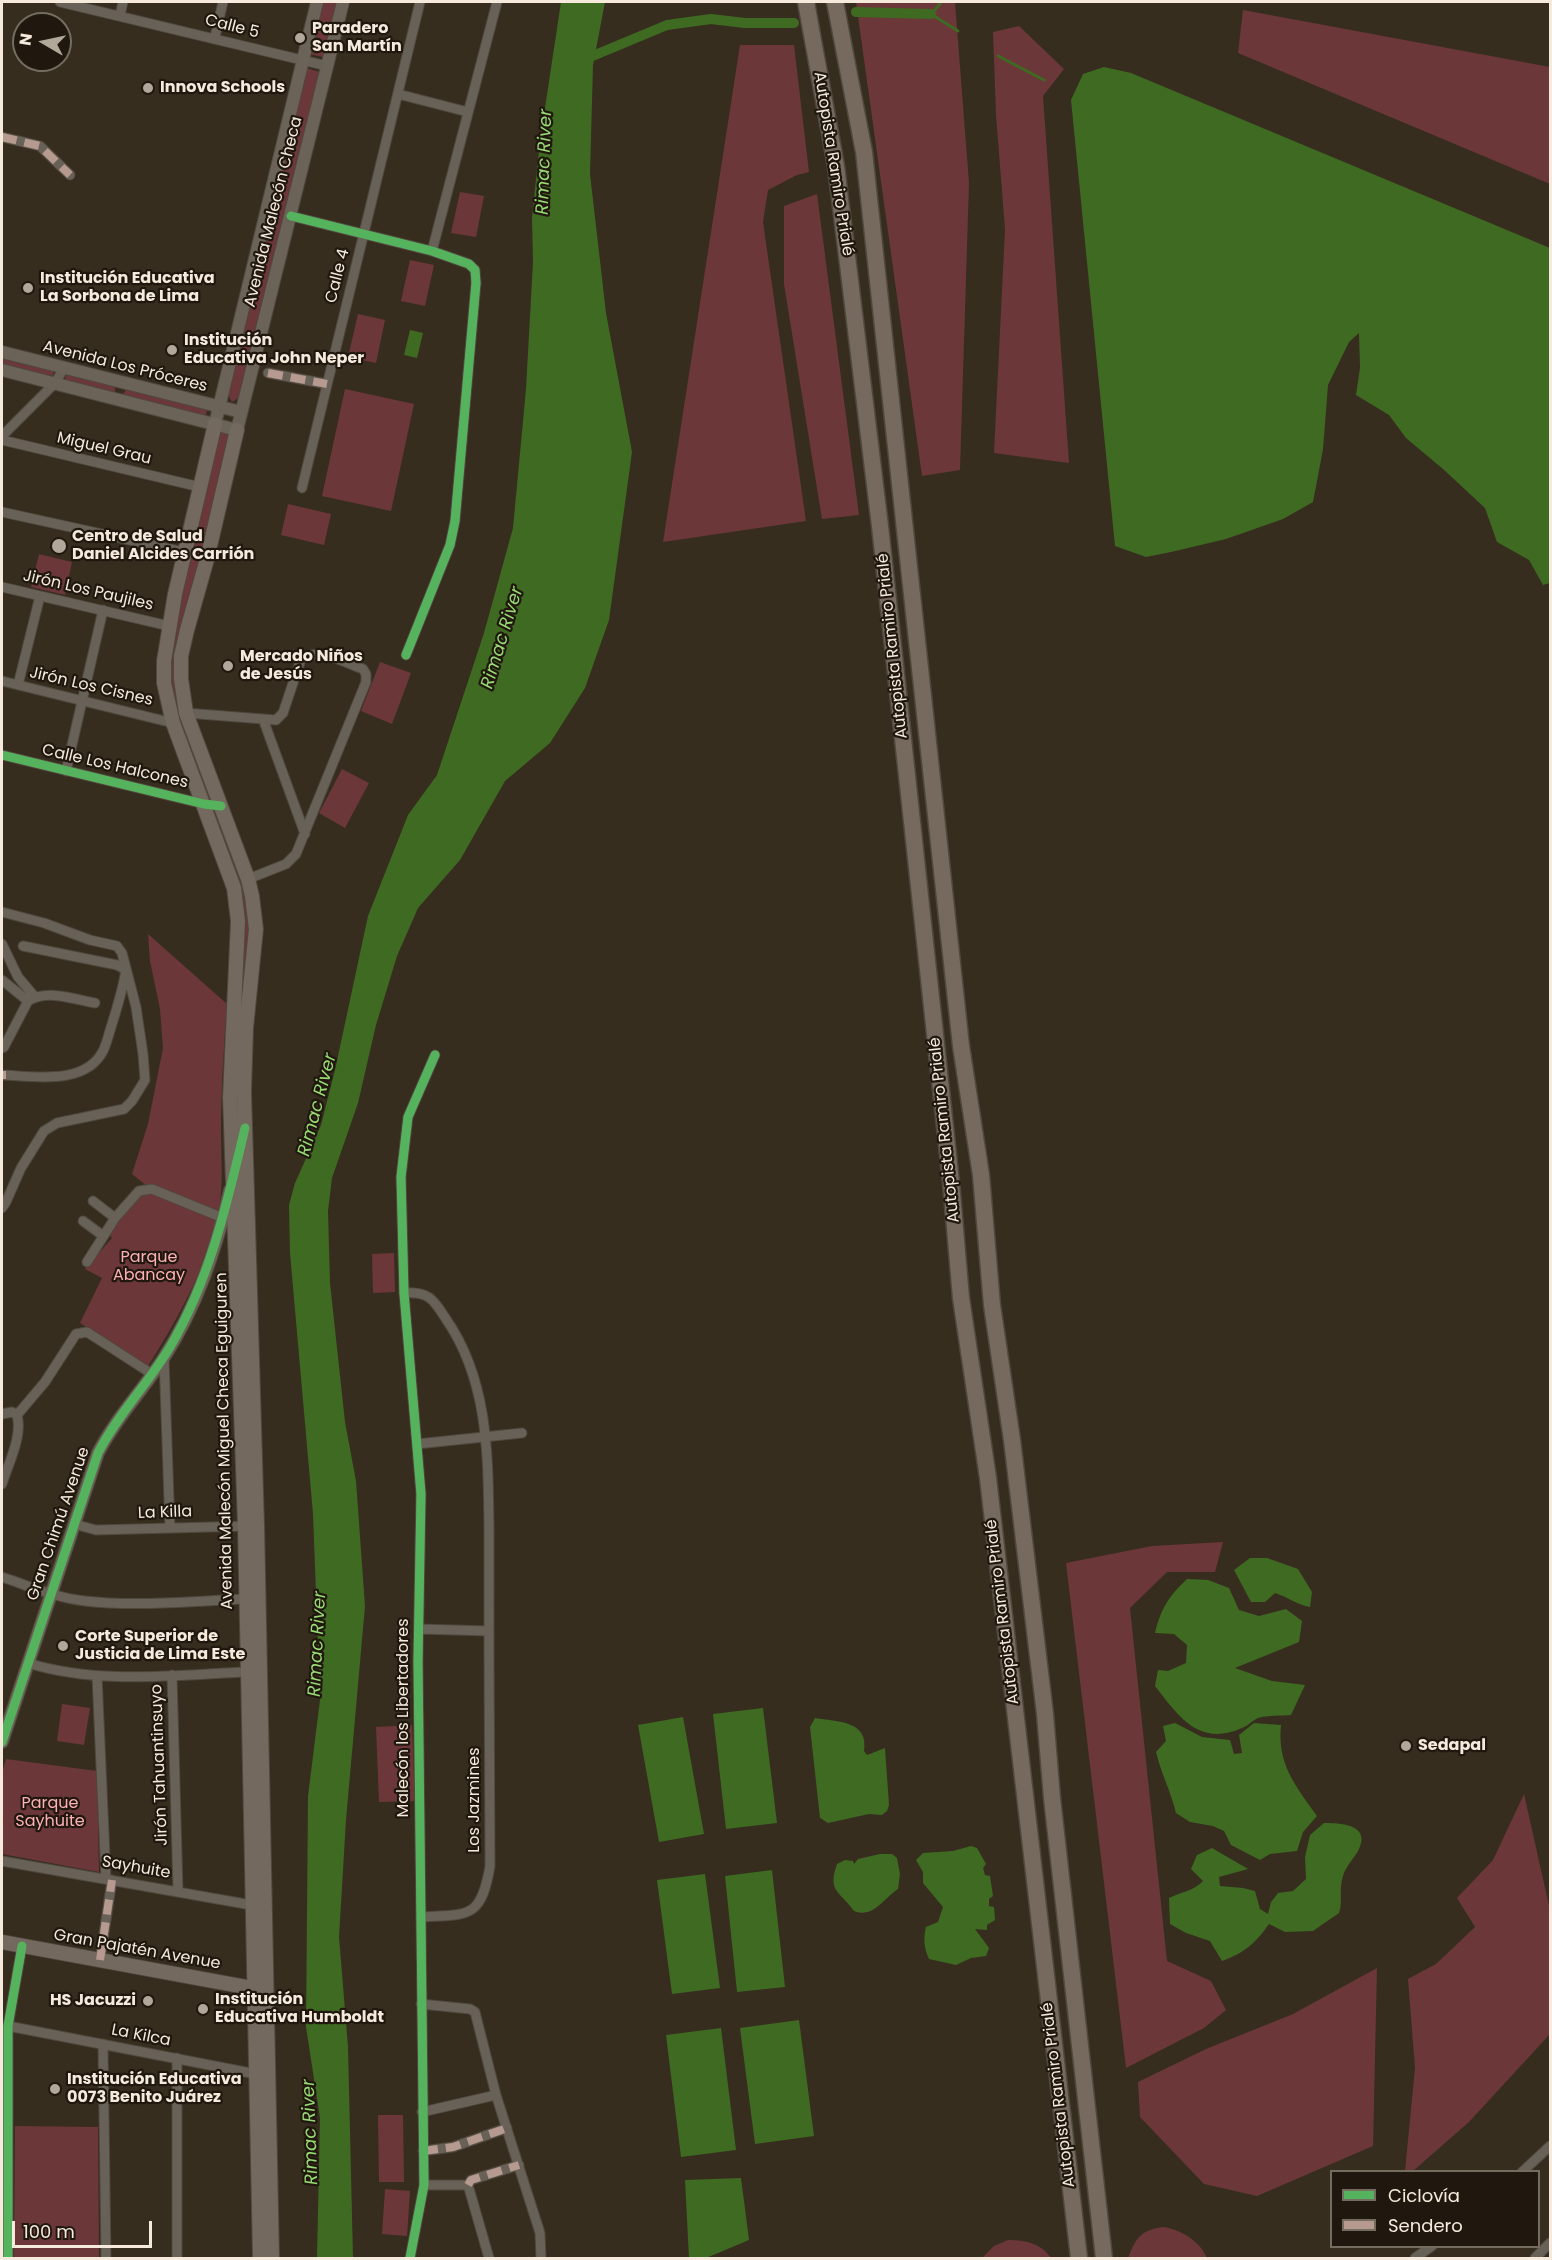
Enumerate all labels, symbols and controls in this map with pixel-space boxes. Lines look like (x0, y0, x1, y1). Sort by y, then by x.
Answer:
street label: Calle 5 (203, 11, 261, 43)
north arrow (12, 12, 72, 72)
place label: Paradero San Martín (312, 19, 402, 57)
marker: Paradero San Martín (293, 31, 307, 45)
text: N (13, 32, 38, 47)
street label: Autopista Ramiro Prialé (809, 70, 857, 258)
place label: Innova Schools (160, 78, 285, 98)
marker: Innova Schools (141, 81, 155, 95)
water label: Rimac River (532, 109, 558, 215)
street label: Avenida Malecón Checa (241, 115, 307, 309)
street label: Calle 4 (322, 247, 354, 305)
place label: Institución Educativa La Sorbona de Lima (40, 269, 215, 307)
marker: Institución Educativa La Sorbona de Lima (21, 281, 35, 295)
place label: Institución Educativa John Neper (184, 331, 364, 369)
street label: Avenida Los Próceres (41, 337, 209, 397)
marker: Institución Educativa John Neper (165, 343, 179, 357)
street label: Miguel Grau (55, 429, 153, 469)
place label: Centro de Salud Daniel Alcides Carrión (72, 527, 254, 565)
marker: Centro de Salud Daniel Alcides Carrión (50, 537, 68, 555)
street label: Autopista Ramiro Prialé (874, 552, 912, 740)
street label: Jirón Los Paujiles (21, 567, 155, 615)
water label: Rimac River (477, 584, 529, 692)
place label: Mercado Niños de Jesús (240, 647, 363, 685)
marker: Mercado Niños de Jesús (221, 659, 235, 673)
street label: Jirón Los Cisnes (27, 663, 155, 711)
street label: Calle Los Halcones (40, 741, 190, 793)
street label: Autopista Ramiro Prialé (926, 1036, 964, 1224)
water label: Rimac River (294, 1051, 342, 1159)
park label: Parque Abancay (113, 1248, 185, 1286)
street label: Avenida Malecón Miguel Checa Eguiguren (212, 1272, 238, 1610)
street label: Gran Chimú Avenue (24, 1445, 94, 1603)
street label: La Killa (138, 1502, 192, 1524)
street label: Autopista Ramiro Prialé (982, 1518, 1024, 1706)
water label: Rimac River (304, 1591, 332, 1697)
street label: Malecón los Libertadores (394, 1618, 414, 1818)
place label: Corte Superior de Justicia de Lima Este (75, 1627, 245, 1665)
marker: Corte Superior de Justicia de Lima Este (56, 1639, 70, 1653)
street label: Jirón Tahuantinsuyo (148, 1684, 172, 1846)
place label: Sedapal (1418, 1736, 1486, 1756)
marker: Sedapal (1399, 1739, 1413, 1753)
street label: Los Jazmines (465, 1747, 485, 1853)
park label: Parque Sayhuite (15, 1794, 85, 1832)
street label: Sayhuite (100, 1853, 172, 1883)
street label: Gran Pajatén Avenue (52, 1926, 222, 1974)
place label: Institución Educativa Humboldt (215, 1990, 384, 2028)
place label: HS Jacuzzi (50, 1991, 136, 2011)
marker: HS Jacuzzi (141, 1994, 155, 2008)
street label: Autopista Ramiro Prialé (1038, 2001, 1080, 2189)
marker: Institución Educativa Humboldt (196, 2002, 210, 2016)
street label: La Kilca (110, 2021, 172, 2051)
place label: Institución Educativa 0073 Benito Juárez (67, 2070, 242, 2108)
water label: Rimac River (298, 2079, 324, 2185)
marker: Institución Educativa 0073 Benito Juárez (48, 2082, 62, 2096)
legend (1330, 2170, 1540, 2248)
text: Ciclovía (1388, 2183, 1460, 2208)
scale bar (15, 2209, 154, 2247)
text: Sendero (1388, 2213, 1463, 2238)
text: 100 m (23, 2219, 75, 2244)

